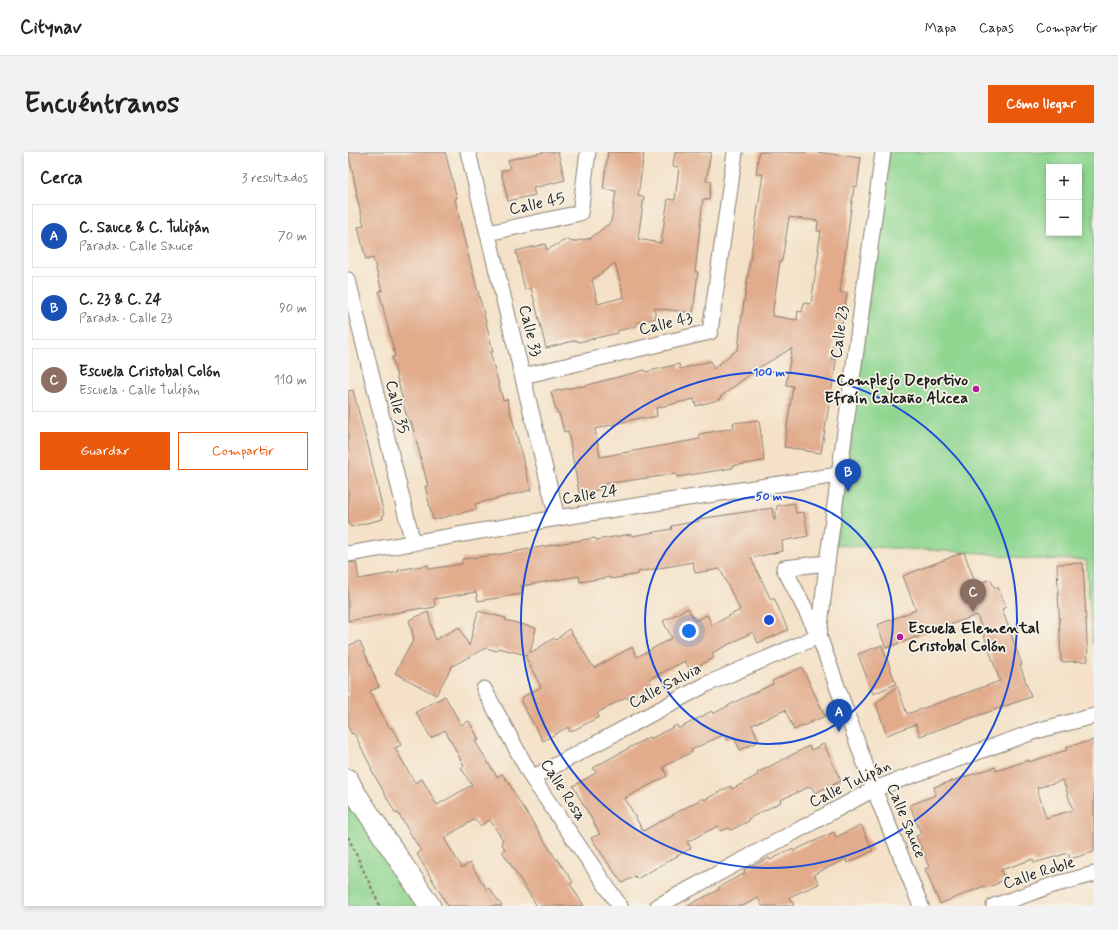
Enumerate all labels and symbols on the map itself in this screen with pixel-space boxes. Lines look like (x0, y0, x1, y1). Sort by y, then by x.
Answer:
street label: Calle 45 (507, 188, 567, 220)
street label: Calle 33 (513, 303, 547, 359)
street label: Calle 23 (826, 304, 854, 360)
street label: Calle 43 (637, 308, 695, 340)
text: 100 m (753, 365, 786, 381)
place label: Complejo Deportivo Efraín Calcaño Alicea (825, 370, 968, 409)
street label: Calle 35 (380, 378, 414, 436)
marker: Complejo Deportivo Efraín Calcaño Alicea (971, 384, 981, 394)
pin: B (835, 459, 861, 492)
street label: Calle 24 (561, 480, 620, 510)
text: 50 m (756, 489, 783, 505)
pin: C (960, 579, 986, 612)
centre of rings (762, 613, 776, 627)
place label: Escuela Elemental Cristobal Colón (908, 618, 1040, 657)
your location (679, 621, 699, 641)
marker: Escuela Elemental Cristobal Colón (895, 632, 905, 642)
street label: Calle Salvia (625, 658, 705, 714)
pin: A (826, 699, 852, 732)
street label: Calle Rosa (535, 755, 591, 825)
street label: Calle Tulipán (806, 755, 894, 813)
street label: Calle Sauce (881, 780, 931, 862)
street label: Calle Roble (1000, 851, 1078, 894)

